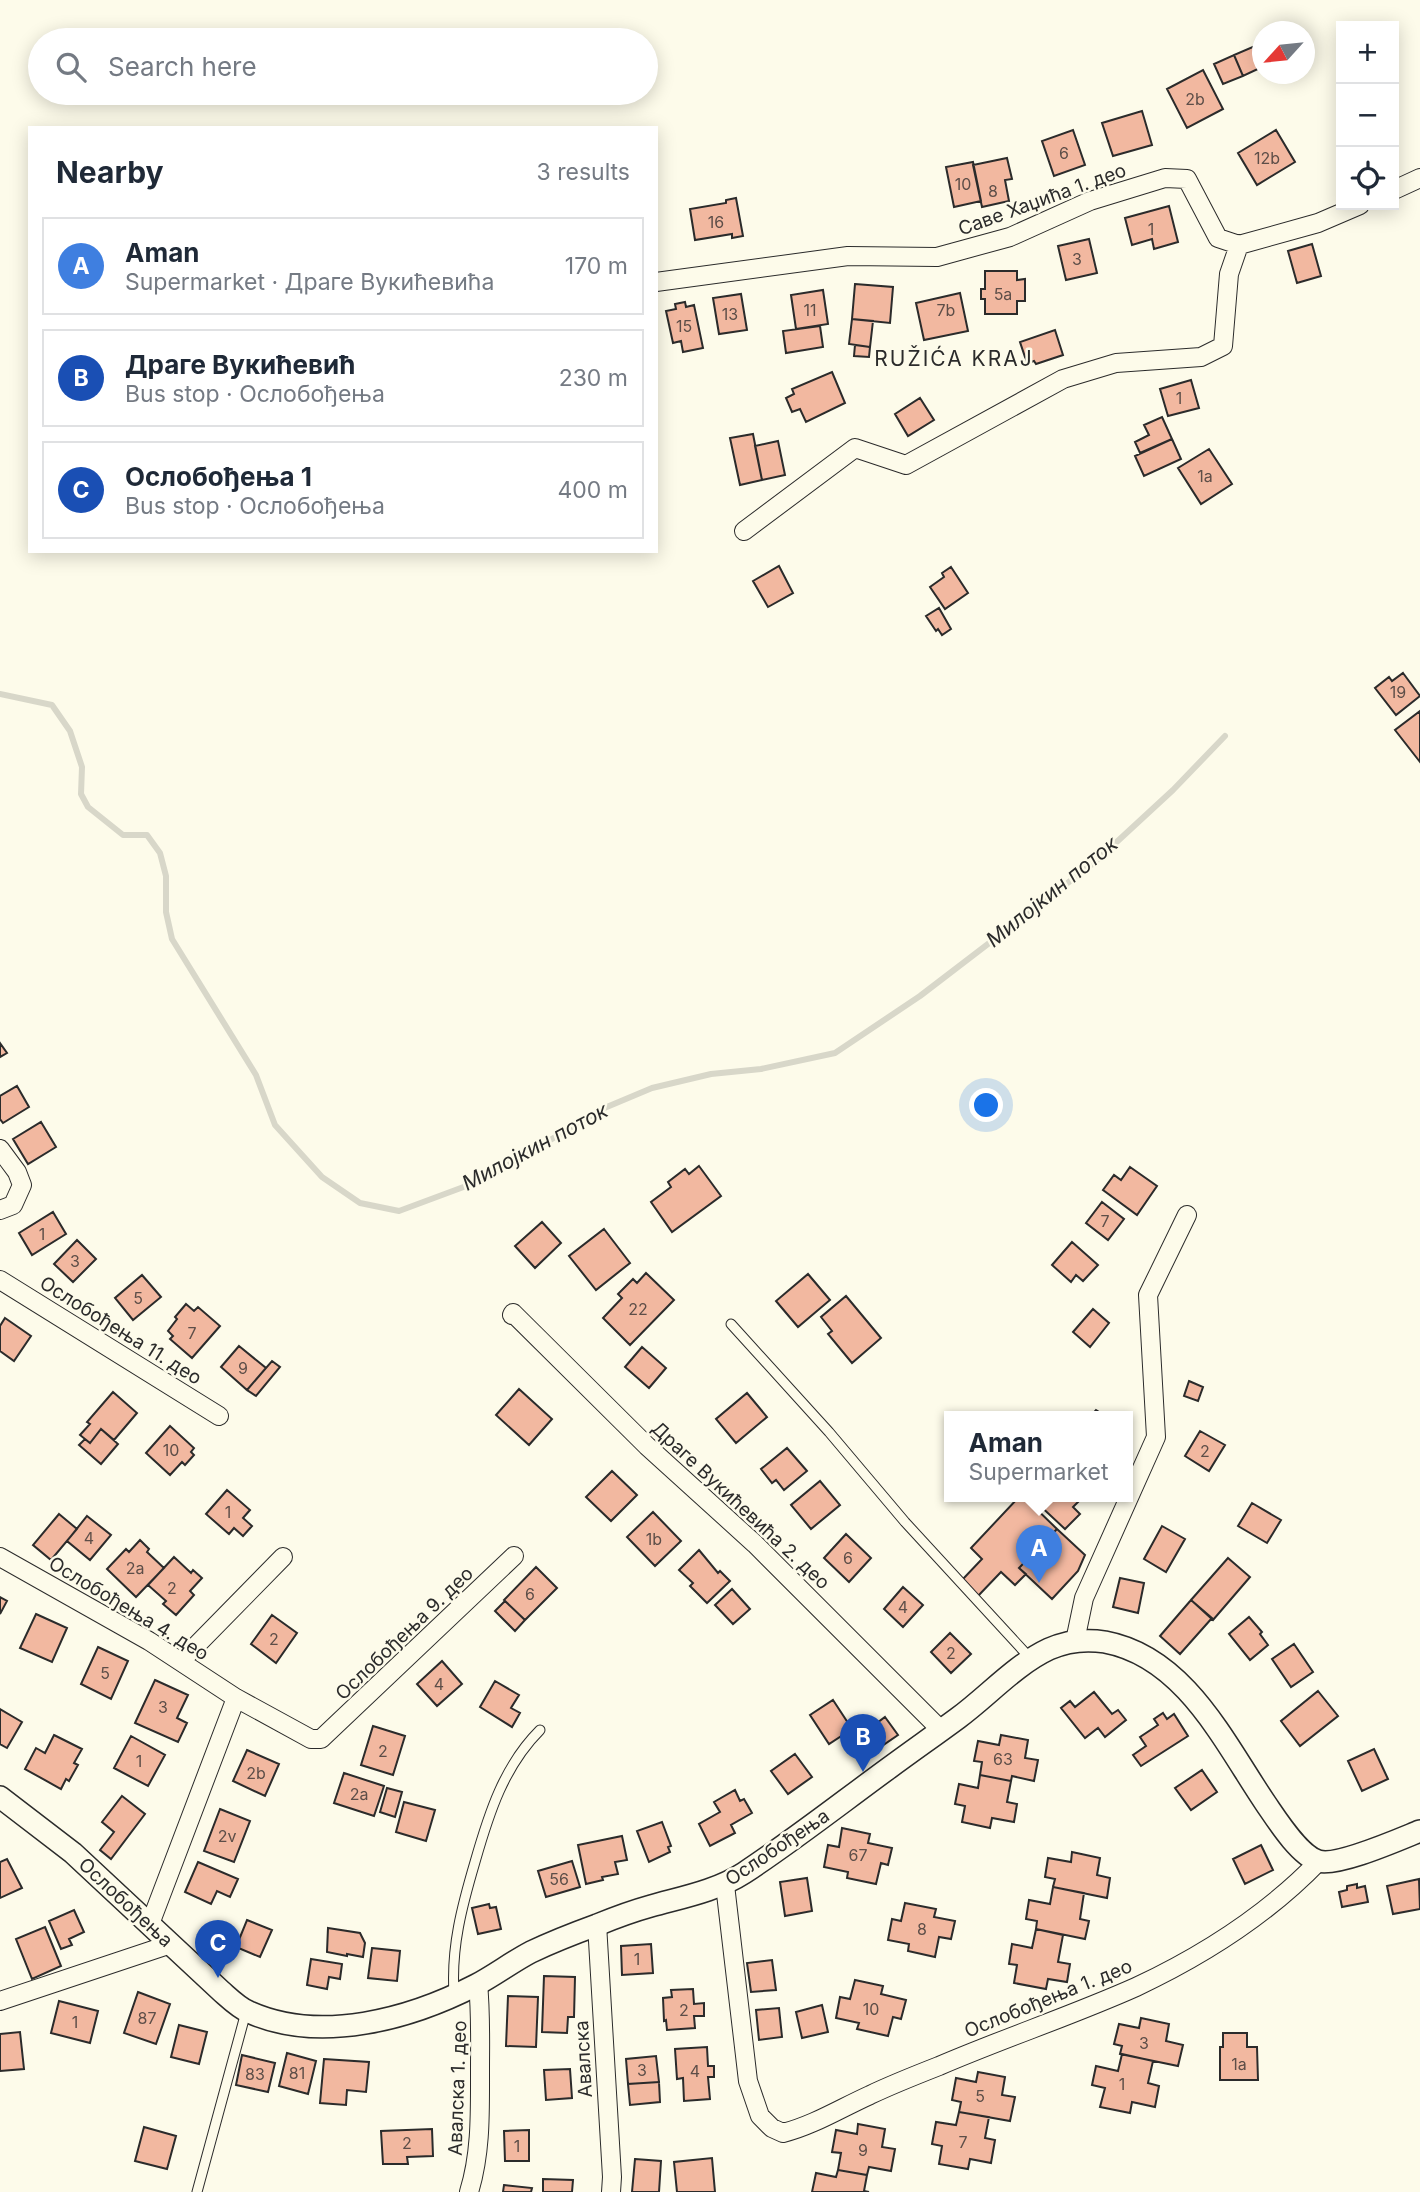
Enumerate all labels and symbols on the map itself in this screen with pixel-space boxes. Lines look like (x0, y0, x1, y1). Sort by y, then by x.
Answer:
north arrow (1252, 21, 1315, 84)
house number: 2b (1185, 89, 1205, 109)
house number: 6 (1059, 143, 1069, 163)
house number: 12b (1254, 148, 1280, 168)
street label: Саве Хаџића 1. део (955, 158, 1129, 241)
house number: 10 (955, 174, 971, 194)
house number: 8 (988, 181, 998, 201)
house number: 16 (708, 212, 724, 232)
house number: 1 (1148, 219, 1154, 239)
house number: 3 (1072, 249, 1082, 269)
house number: 5a (994, 284, 1012, 304)
house number: 11 (803, 300, 817, 320)
house number: 7b (937, 300, 955, 320)
house number: 13 (722, 304, 738, 324)
house number: 15 (676, 316, 692, 336)
district label: RUŽIĆA KRAJ (874, 345, 1034, 371)
house number: 1 (1176, 388, 1182, 408)
house number: 1a (1197, 466, 1213, 486)
house number: 19 (1390, 682, 1406, 702)
water label: Милојкин поток (981, 831, 1123, 952)
your location (969, 1088, 1003, 1122)
water label: Милојкин поток (457, 1097, 613, 1196)
house number: 7 (1100, 1211, 1110, 1231)
house number: 1 (39, 1224, 45, 1244)
house number: 3 (70, 1251, 80, 1271)
street label: Ослобођења 11. део (36, 1271, 206, 1390)
house number: 5 (133, 1288, 143, 1308)
house number: 22 (628, 1299, 648, 1319)
house number: 7 (187, 1323, 197, 1343)
house number: 9 (238, 1358, 248, 1378)
street label: Драге Вукићевића 2. део (647, 1417, 835, 1594)
house number: 10 (163, 1440, 179, 1460)
house number: 2 (1200, 1441, 1210, 1461)
house number: 1 (225, 1502, 231, 1522)
pin: A (1016, 1525, 1062, 1583)
house number: 4 (84, 1528, 94, 1548)
house number: 1b (646, 1529, 662, 1549)
house number: 6 (843, 1548, 853, 1568)
street label: Ослобођења 4. део (45, 1552, 213, 1665)
house number: 2a (126, 1558, 144, 1578)
street label: Ослобођења 9. део (331, 1562, 478, 1705)
house number: 2 (167, 1578, 177, 1598)
house number: 6 (525, 1584, 535, 1604)
house number: 4 (898, 1597, 908, 1617)
house number: 2 (269, 1629, 279, 1649)
house number: 2 (946, 1643, 956, 1663)
house number: 5 (100, 1663, 110, 1683)
house number: 4 (434, 1674, 444, 1694)
house number: 3 (158, 1697, 168, 1717)
pin: B (840, 1714, 886, 1772)
house number: 2 (378, 1741, 388, 1761)
house number: 63 (993, 1749, 1013, 1769)
house number: 1 (136, 1751, 142, 1771)
house number: 2b (246, 1763, 266, 1783)
house number: 2a (350, 1784, 368, 1804)
street label: Ослобођења (721, 1804, 834, 1891)
house number: 2v (218, 1826, 236, 1846)
house number: 67 (849, 1845, 867, 1865)
street label: Ослобођења (74, 1853, 178, 1952)
house number: 56 (549, 1869, 569, 1889)
house number: 8 (917, 1919, 927, 1939)
pin: C (195, 1920, 241, 1978)
house number: 1 (634, 1949, 640, 1969)
street label: Ослобођења 1. део (961, 1954, 1135, 2043)
house number: 10 (863, 1999, 879, 2019)
house number: 2 (679, 2000, 689, 2020)
house number: 87 (138, 2008, 156, 2028)
house number: 1 (72, 2012, 78, 2032)
street label: Авалска 1. део (444, 2020, 471, 2156)
street label: Авалска (570, 2020, 597, 2098)
house number: 3 (1139, 2033, 1149, 2053)
house number: 1a (1231, 2054, 1247, 2074)
house number: 3 (637, 2060, 647, 2080)
house number: 4 (690, 2061, 700, 2081)
house number: 81 (289, 2063, 305, 2083)
house number: 83 (245, 2064, 265, 2084)
house number: 1 (1119, 2074, 1125, 2094)
house number: 5 (975, 2086, 985, 2106)
house number: 7 (958, 2132, 968, 2152)
house number: 2 (402, 2133, 412, 2153)
house number: 1 (514, 2136, 520, 2156)
house number: 9 (858, 2140, 868, 2160)

